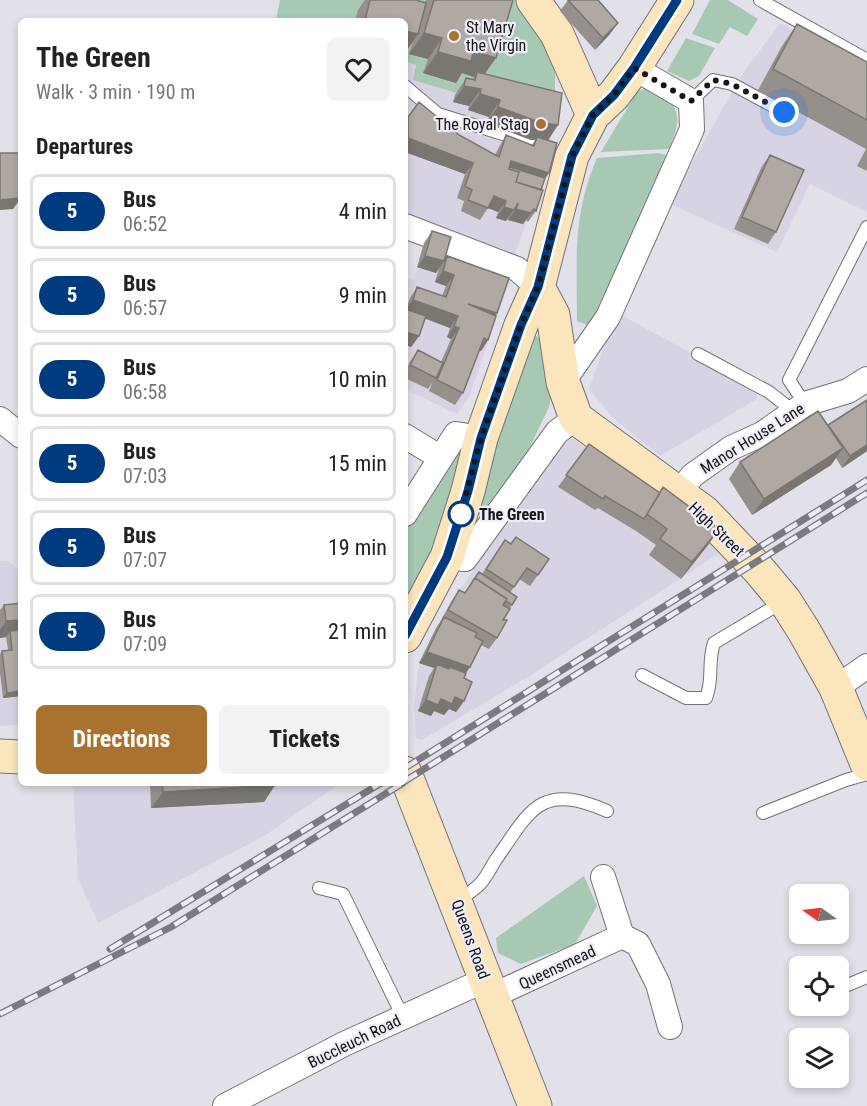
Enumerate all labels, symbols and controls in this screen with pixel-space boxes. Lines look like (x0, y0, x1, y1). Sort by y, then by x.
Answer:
place label: St Mary the Virgin (466, 18, 526, 55)
marker: St Mary the Virgin (447, 29, 461, 43)
button: heart (327, 38, 390, 101)
text: The Green (36, 41, 151, 74)
text: Walk · 3 min · 190 m (36, 80, 195, 104)
your location (769, 97, 799, 127)
place label: The Royal Stag (435, 115, 529, 134)
marker: The Royal Stag (534, 117, 548, 131)
text: Departures (36, 134, 133, 159)
text: Bus (123, 187, 156, 212)
text: 5 (67, 199, 77, 223)
text: 4 min (339, 199, 387, 224)
text: 06:52 (123, 212, 167, 236)
text: Bus (123, 271, 156, 296)
text: 5 (67, 283, 77, 307)
text: 9 min (339, 283, 387, 308)
text: 06:57 (123, 296, 167, 320)
text: Bus (123, 355, 156, 380)
text: 5 (67, 367, 77, 391)
text: 10 min (328, 367, 387, 392)
text: 06:58 (123, 380, 167, 404)
street label: Manor House Lane (697, 399, 808, 478)
text: Bus (123, 439, 156, 464)
text: 5 (67, 451, 77, 475)
text: 15 min (328, 451, 387, 476)
text: 07:03 (123, 464, 167, 488)
street label: High Street (685, 498, 749, 561)
marker: The Green (448, 501, 474, 527)
place label: The Green (479, 505, 545, 524)
text: Bus (123, 523, 156, 548)
text: 5 (67, 535, 77, 559)
text: 19 min (328, 535, 387, 560)
text: 07:07 (123, 548, 167, 572)
text: Bus (123, 607, 156, 632)
text: 5 (67, 619, 77, 643)
text: 21 min (328, 619, 387, 644)
text: 07:09 (123, 632, 167, 656)
button: Directions (36, 705, 207, 774)
button: Tickets (219, 705, 390, 774)
north arrow (789, 884, 849, 944)
map controls (789, 884, 849, 1088)
street label: Queens Road (447, 897, 494, 982)
street label: Queensmead (516, 941, 599, 994)
button: locate (789, 956, 849, 1016)
street label: Buccleuch Road (305, 1011, 404, 1072)
button: layers (789, 1028, 849, 1088)

